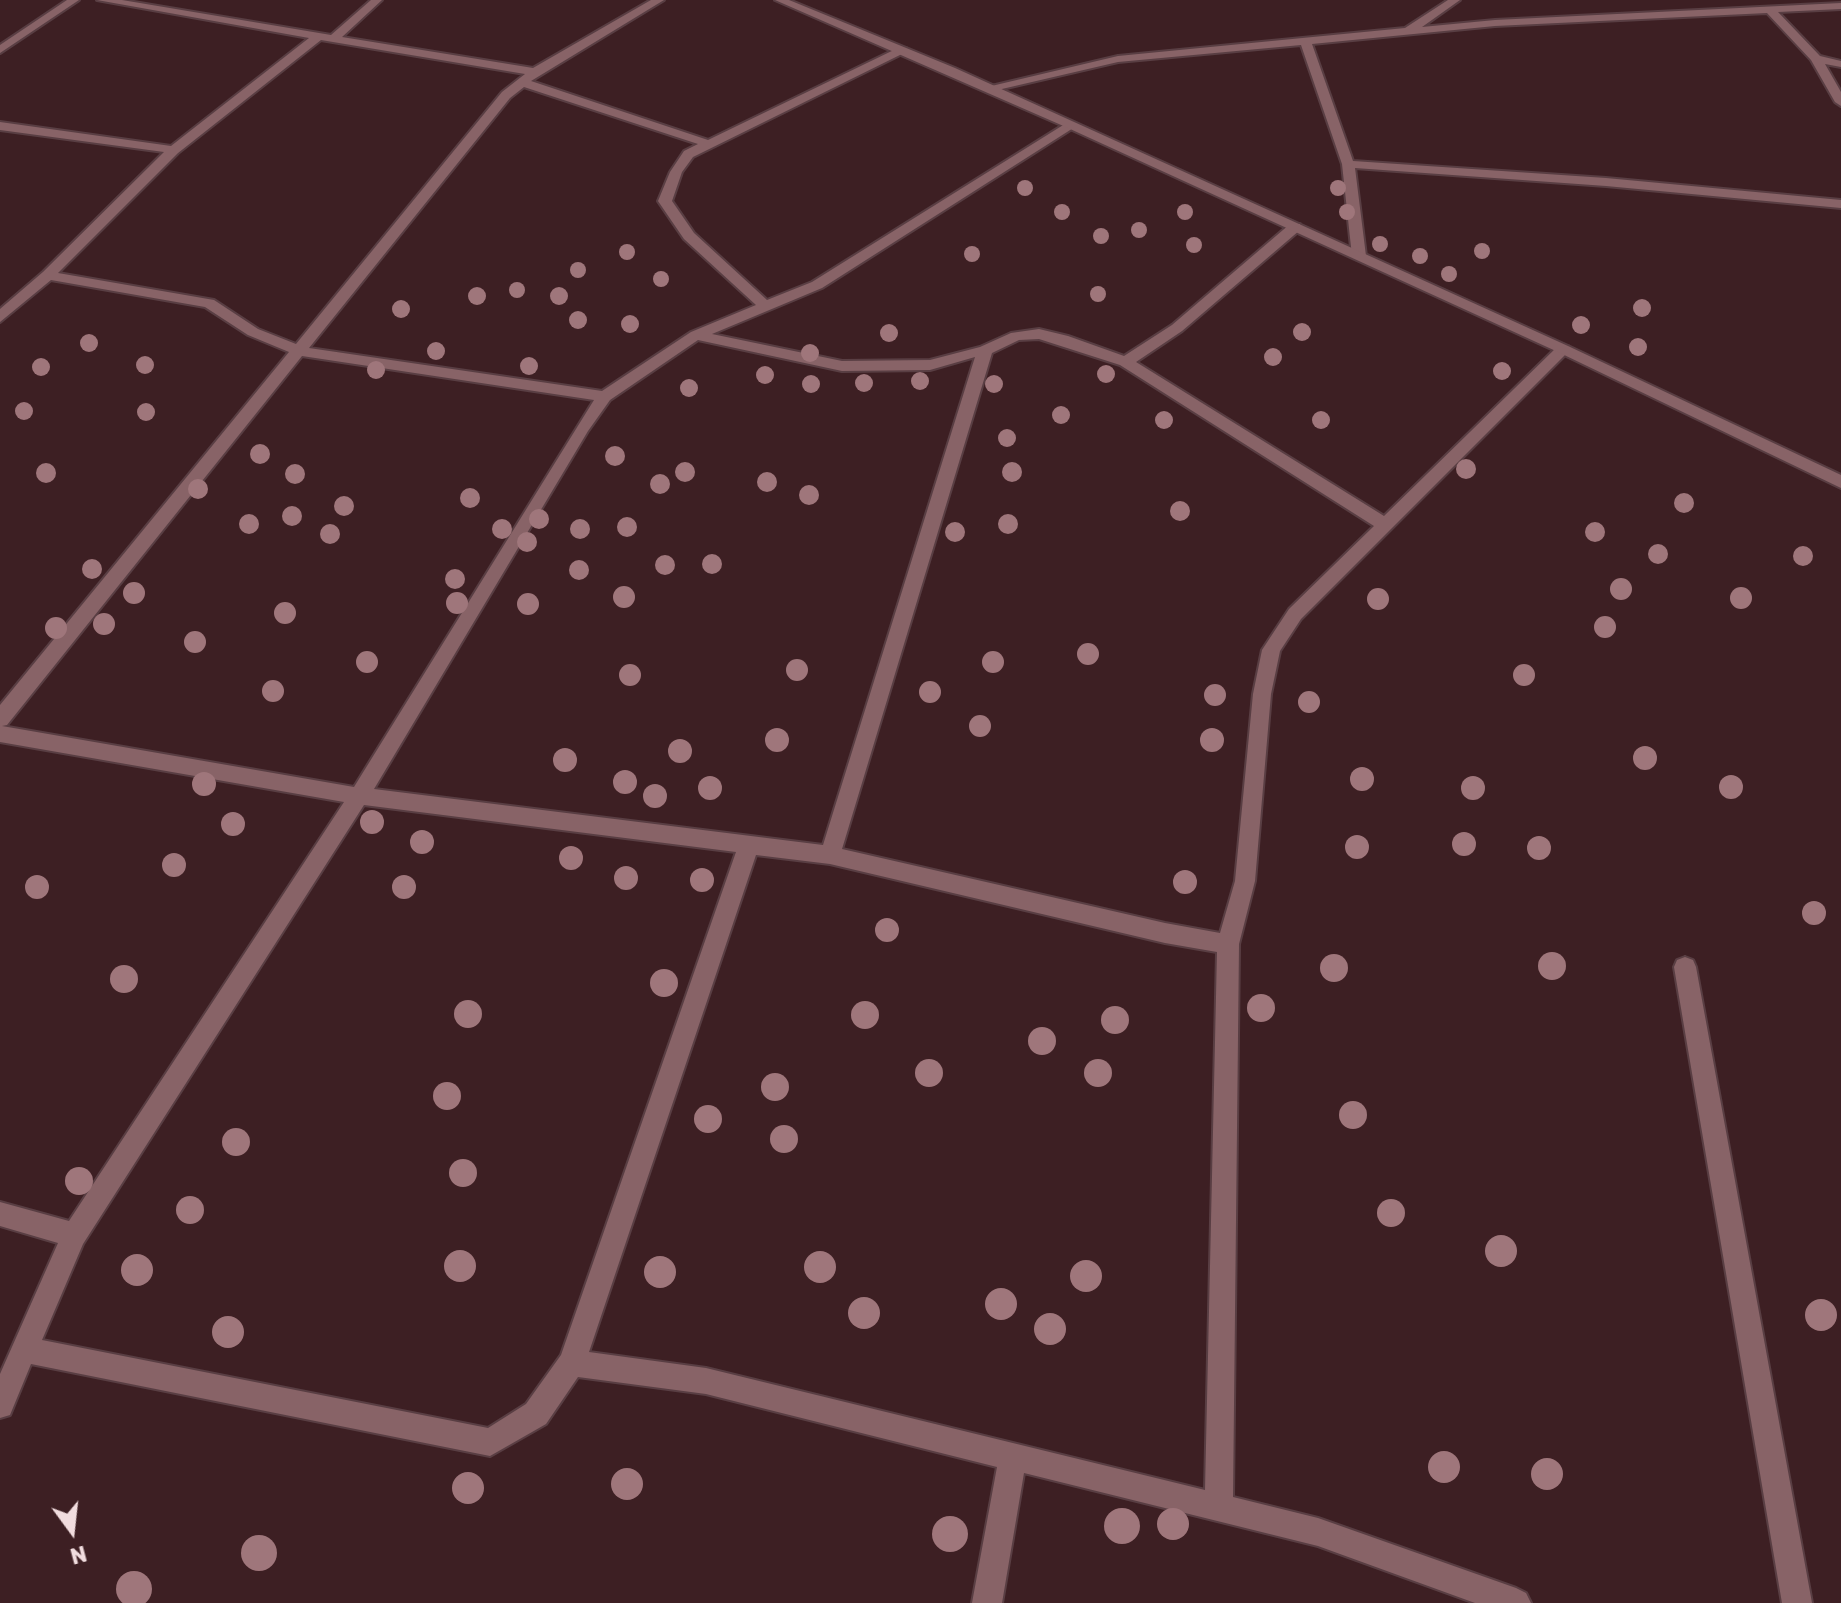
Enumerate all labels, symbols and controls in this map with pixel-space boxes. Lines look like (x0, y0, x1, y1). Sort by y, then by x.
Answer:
north arrow (32, 1491, 112, 1571)
text: N (67, 1540, 89, 1570)

